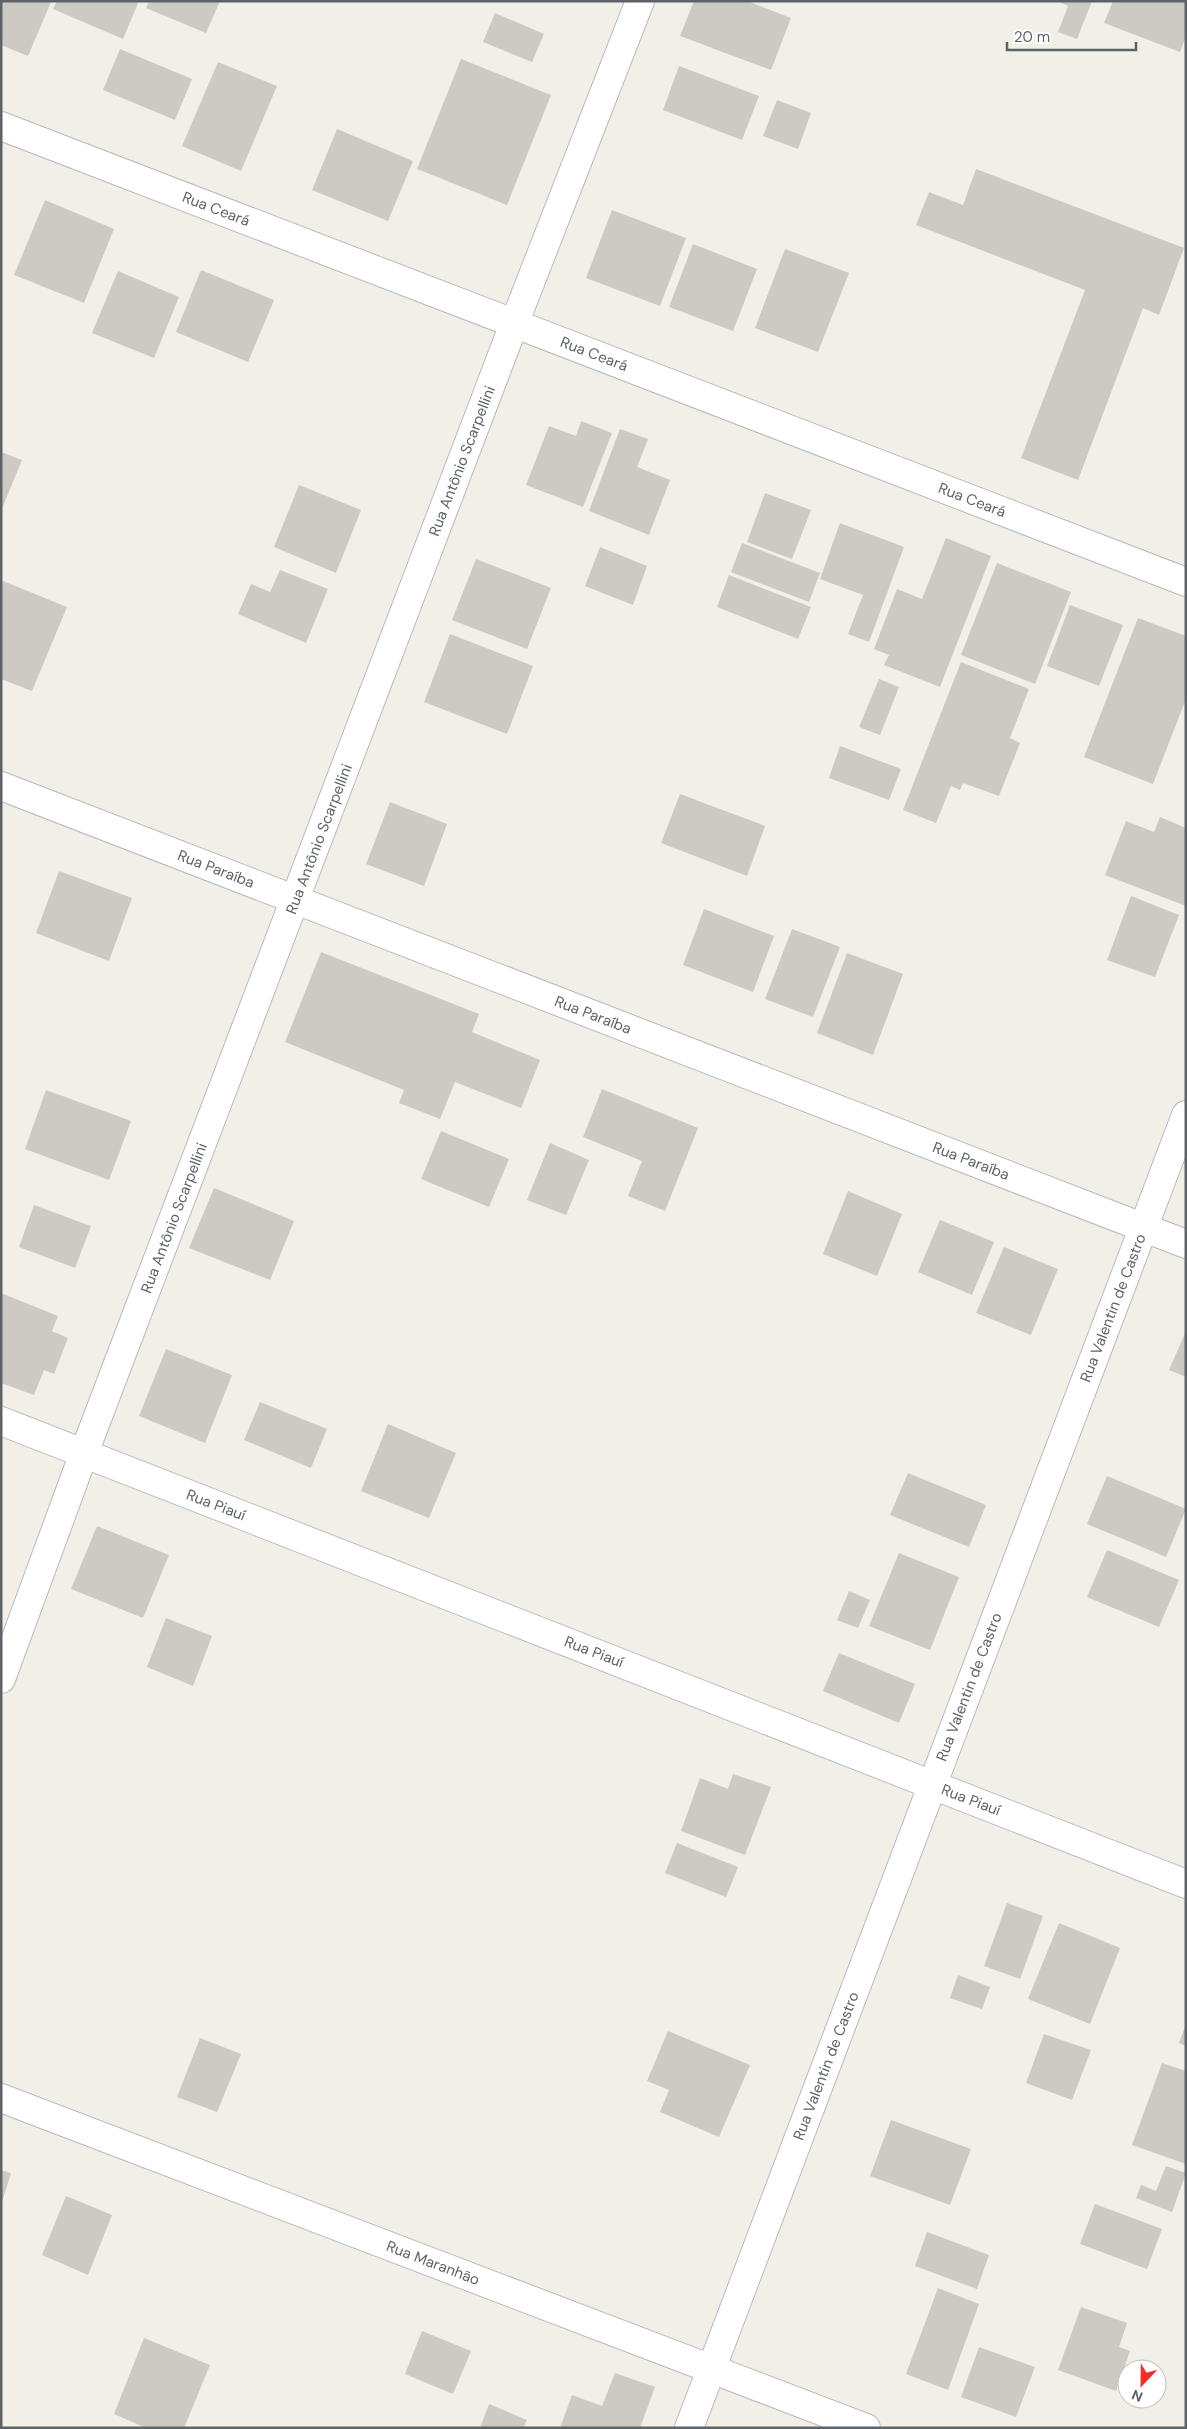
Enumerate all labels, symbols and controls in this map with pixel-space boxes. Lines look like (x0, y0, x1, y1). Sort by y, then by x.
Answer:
scale bar (1007, 20, 1136, 52)
text: 20 m (1014, 27, 1050, 47)
street label: Rua Ceará (179, 187, 253, 231)
street label: Rua Ceará (557, 332, 631, 376)
street label: Rua Antônio Scarpellini (424, 383, 500, 539)
street label: Rua Ceará (935, 478, 1009, 522)
street label: Rua Antônio Scarpellini (281, 761, 357, 917)
street label: Rua Paraíba (175, 845, 257, 893)
street label: Rua Paraíba (552, 991, 634, 1039)
street label: Rua Paraíba (930, 1137, 1012, 1185)
street label: Rua Antônio Scarpellini (136, 1140, 212, 1296)
street label: Rua Valentin de Castro (1075, 1231, 1151, 1385)
street label: Rua Piauí (183, 1485, 249, 1526)
street label: Rua Valentin de Castro (931, 1610, 1007, 1764)
street label: Rua Piauí (561, 1632, 627, 1673)
street label: Rua Piauí (938, 1780, 1004, 1821)
street label: Rua Valentin de Castro (788, 1989, 864, 2143)
street label: Rua Maranhão (383, 2236, 483, 2290)
north arrow (1117, 2359, 1167, 2409)
text: N (1129, 2386, 1145, 2406)

